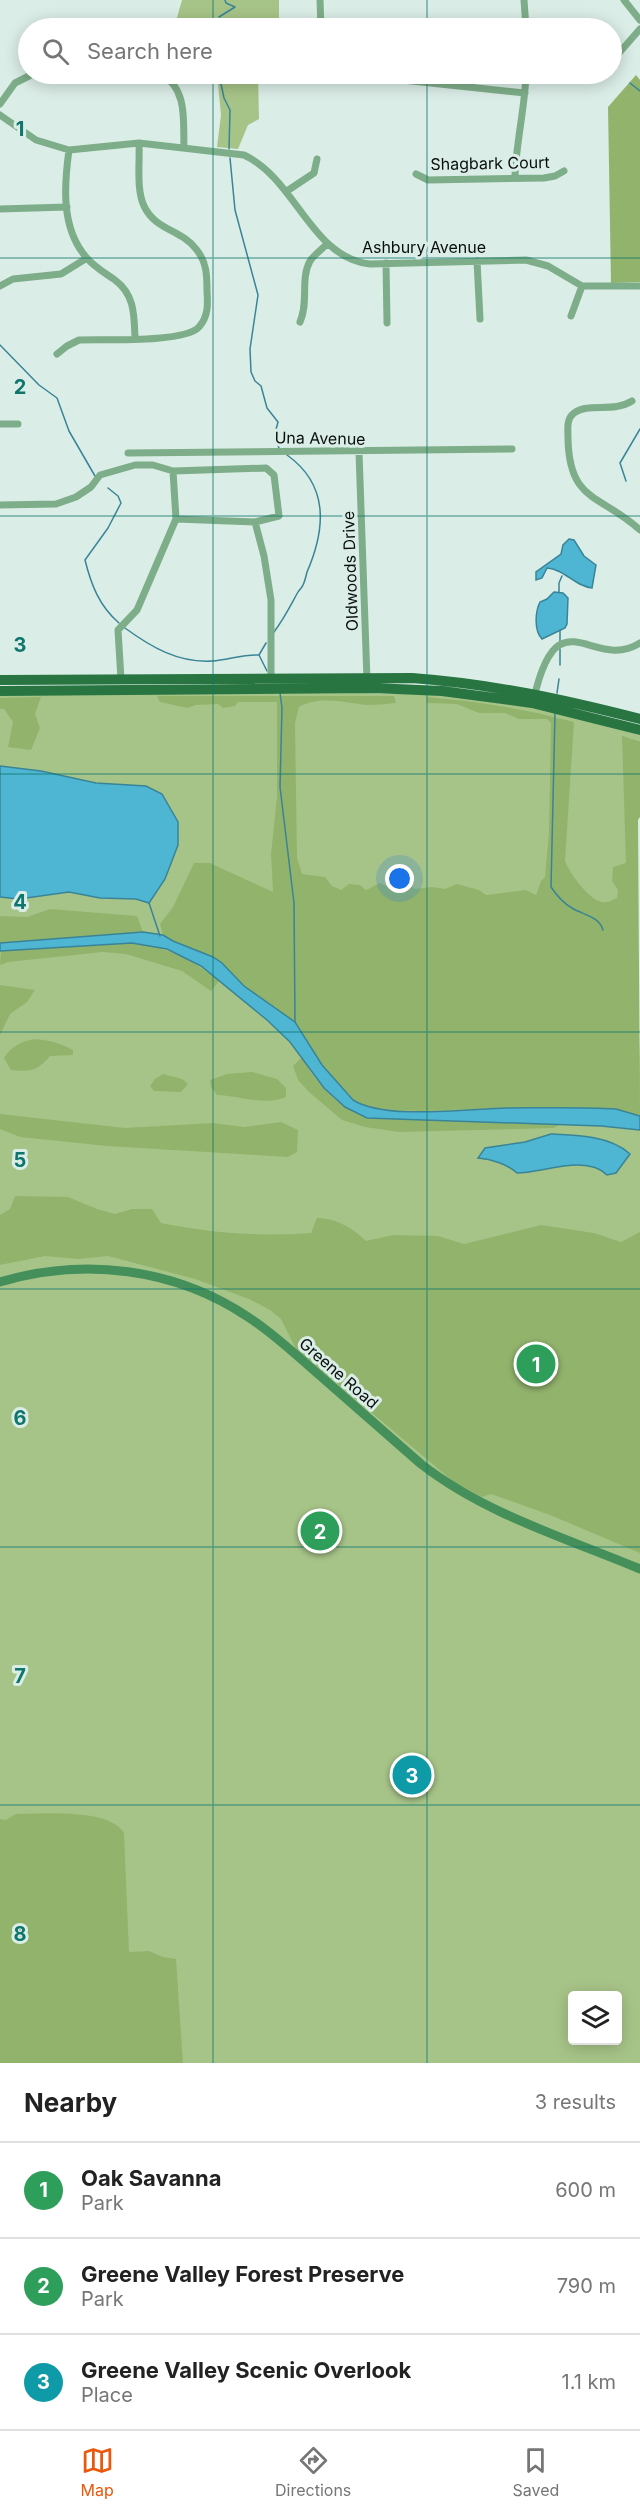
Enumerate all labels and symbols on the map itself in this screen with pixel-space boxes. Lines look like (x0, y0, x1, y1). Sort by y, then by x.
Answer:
text: 1 (16, 117, 24, 141)
street label: Shagbark Court (430, 152, 550, 174)
street label: Ashbury Avenue (362, 237, 486, 257)
text: 2 (14, 375, 26, 399)
street label: Una Avenue (274, 427, 366, 449)
street label: Oldwoods Drive (338, 511, 362, 631)
text: 3 (14, 633, 26, 657)
your location (385, 864, 414, 893)
text: 4 (13, 890, 27, 914)
text: 5 (14, 1148, 26, 1172)
street label: Greene Road (295, 1333, 383, 1413)
pin: 1 (516, 1342, 556, 1386)
text: 6 (14, 1406, 27, 1430)
pin: 2 (300, 1508, 340, 1553)
text: 7 (14, 1664, 26, 1688)
pin: 3 (392, 1752, 432, 1798)
text: 8 (13, 1922, 27, 1946)

